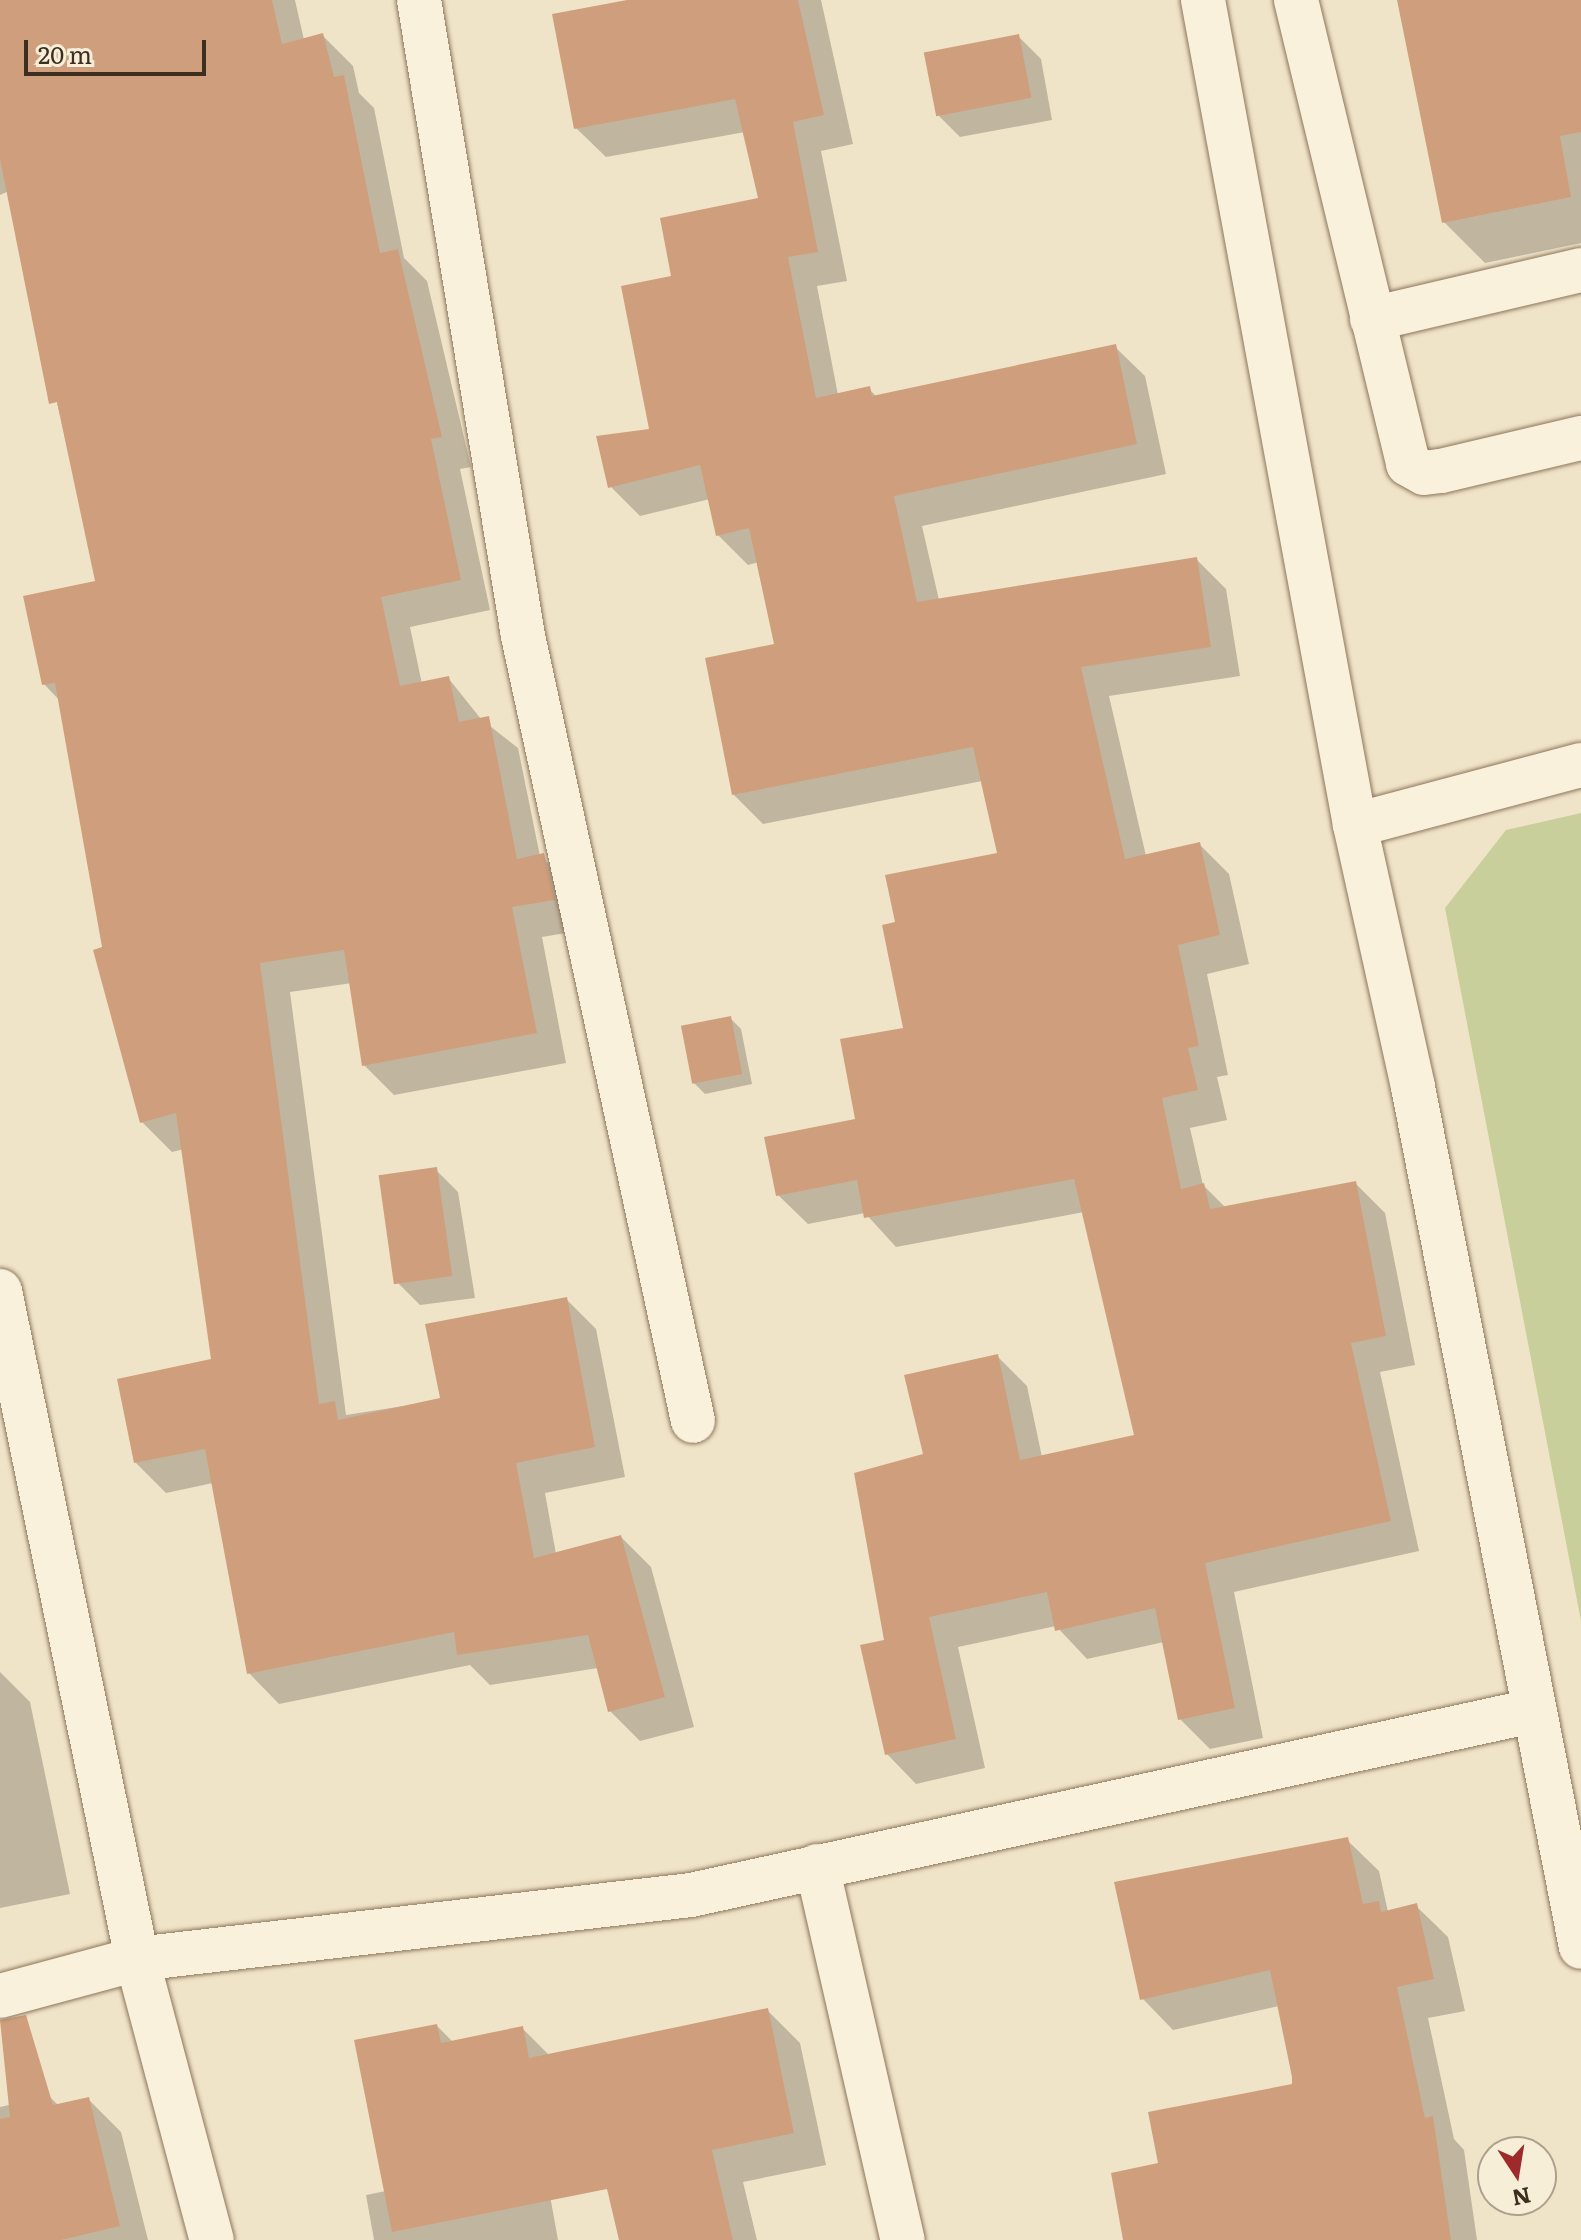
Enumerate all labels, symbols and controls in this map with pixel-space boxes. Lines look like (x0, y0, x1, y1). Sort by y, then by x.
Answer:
scale bar (28, 24, 210, 74)
text: 20 m (38, 36, 92, 71)
north arrow (1477, 2136, 1557, 2216)
text: N (1509, 2180, 1534, 2216)

